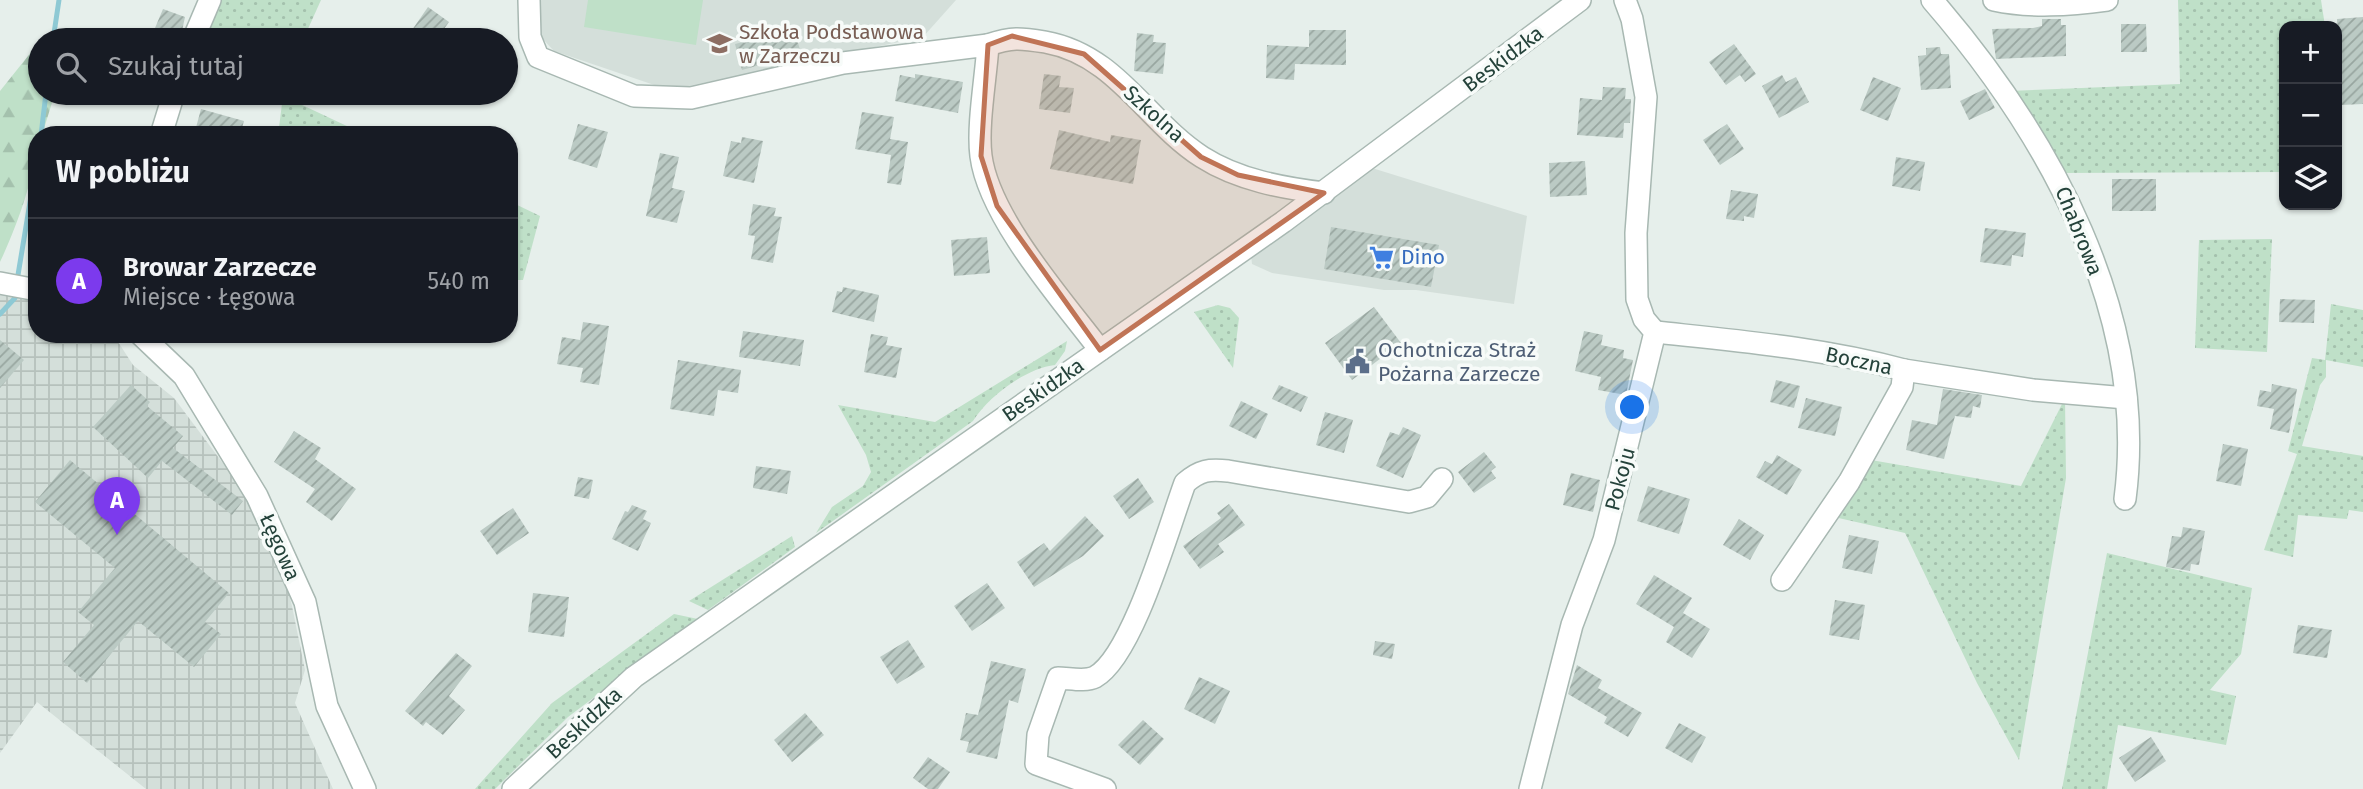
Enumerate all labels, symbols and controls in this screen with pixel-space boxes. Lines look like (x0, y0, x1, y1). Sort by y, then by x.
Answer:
place label: Szkoła Podstawowa w Zarzeczu (739, 19, 924, 69)
street label: Beskidzka (1458, 20, 1548, 98)
map controls (2279, 21, 2342, 210)
button: + (2279, 21, 2342, 84)
search box (28, 28, 518, 105)
school or university icon: Szkoła Podstawowa w Zarzeczu (705, 30, 733, 58)
icon: search (52, 48, 90, 86)
text: Szukaj tutaj (108, 51, 244, 82)
street label: Szkolna (1118, 80, 1190, 148)
button: − (2279, 84, 2342, 147)
button: layers (2279, 147, 2342, 210)
text: W pobliżu (56, 154, 190, 190)
street label: Chabrowa (2049, 183, 2109, 279)
supermarket icon: Dino (1367, 243, 1395, 271)
place label: Dino (1401, 244, 1445, 270)
text: Browar Zarzecze (123, 252, 317, 283)
text: A (72, 267, 86, 295)
text: 540 m (428, 267, 490, 295)
text: Miejsce · Łęgowa (123, 283, 295, 311)
place label: Ochotnicza Straż Pożarna Zarzecze (1378, 337, 1540, 387)
street label: Boczna (1823, 341, 1895, 381)
public building icon: Ochotnicza Straż Pożarna Zarzecze (1344, 348, 1372, 376)
street label: Beskidzka (997, 352, 1089, 428)
your location (1615, 390, 1649, 424)
street label: Pokoju (1599, 444, 1641, 514)
pin: A (94, 477, 140, 535)
street label: Łęgowa (254, 509, 306, 585)
street label: Beskidzka (541, 681, 627, 765)

